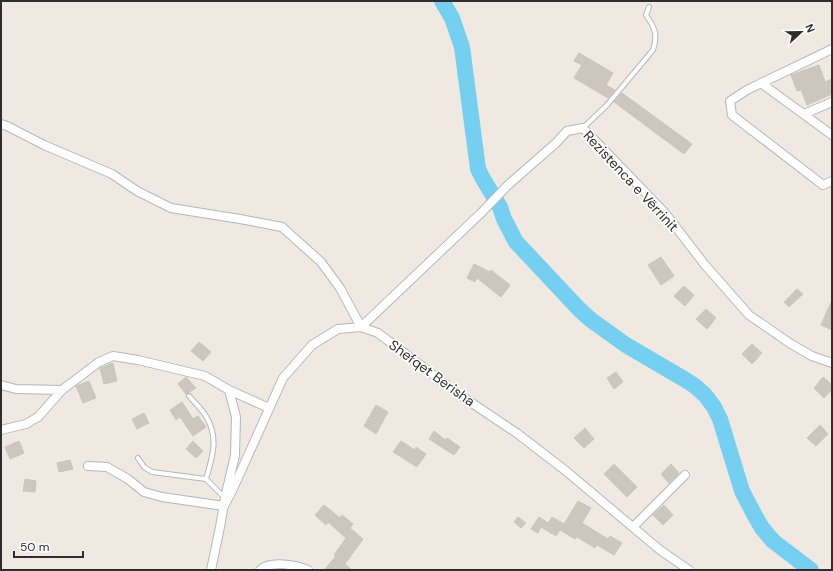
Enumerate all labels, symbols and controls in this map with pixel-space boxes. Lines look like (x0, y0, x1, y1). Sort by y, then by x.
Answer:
north arrow (781, 12, 821, 52)
text: N (802, 22, 818, 35)
street label: Rezistenca e Vërrinit (580, 127, 682, 235)
street label: Shefqet Berisha (385, 336, 479, 410)
scale bar (14, 533, 83, 559)
text: 50 m (20, 539, 49, 555)

